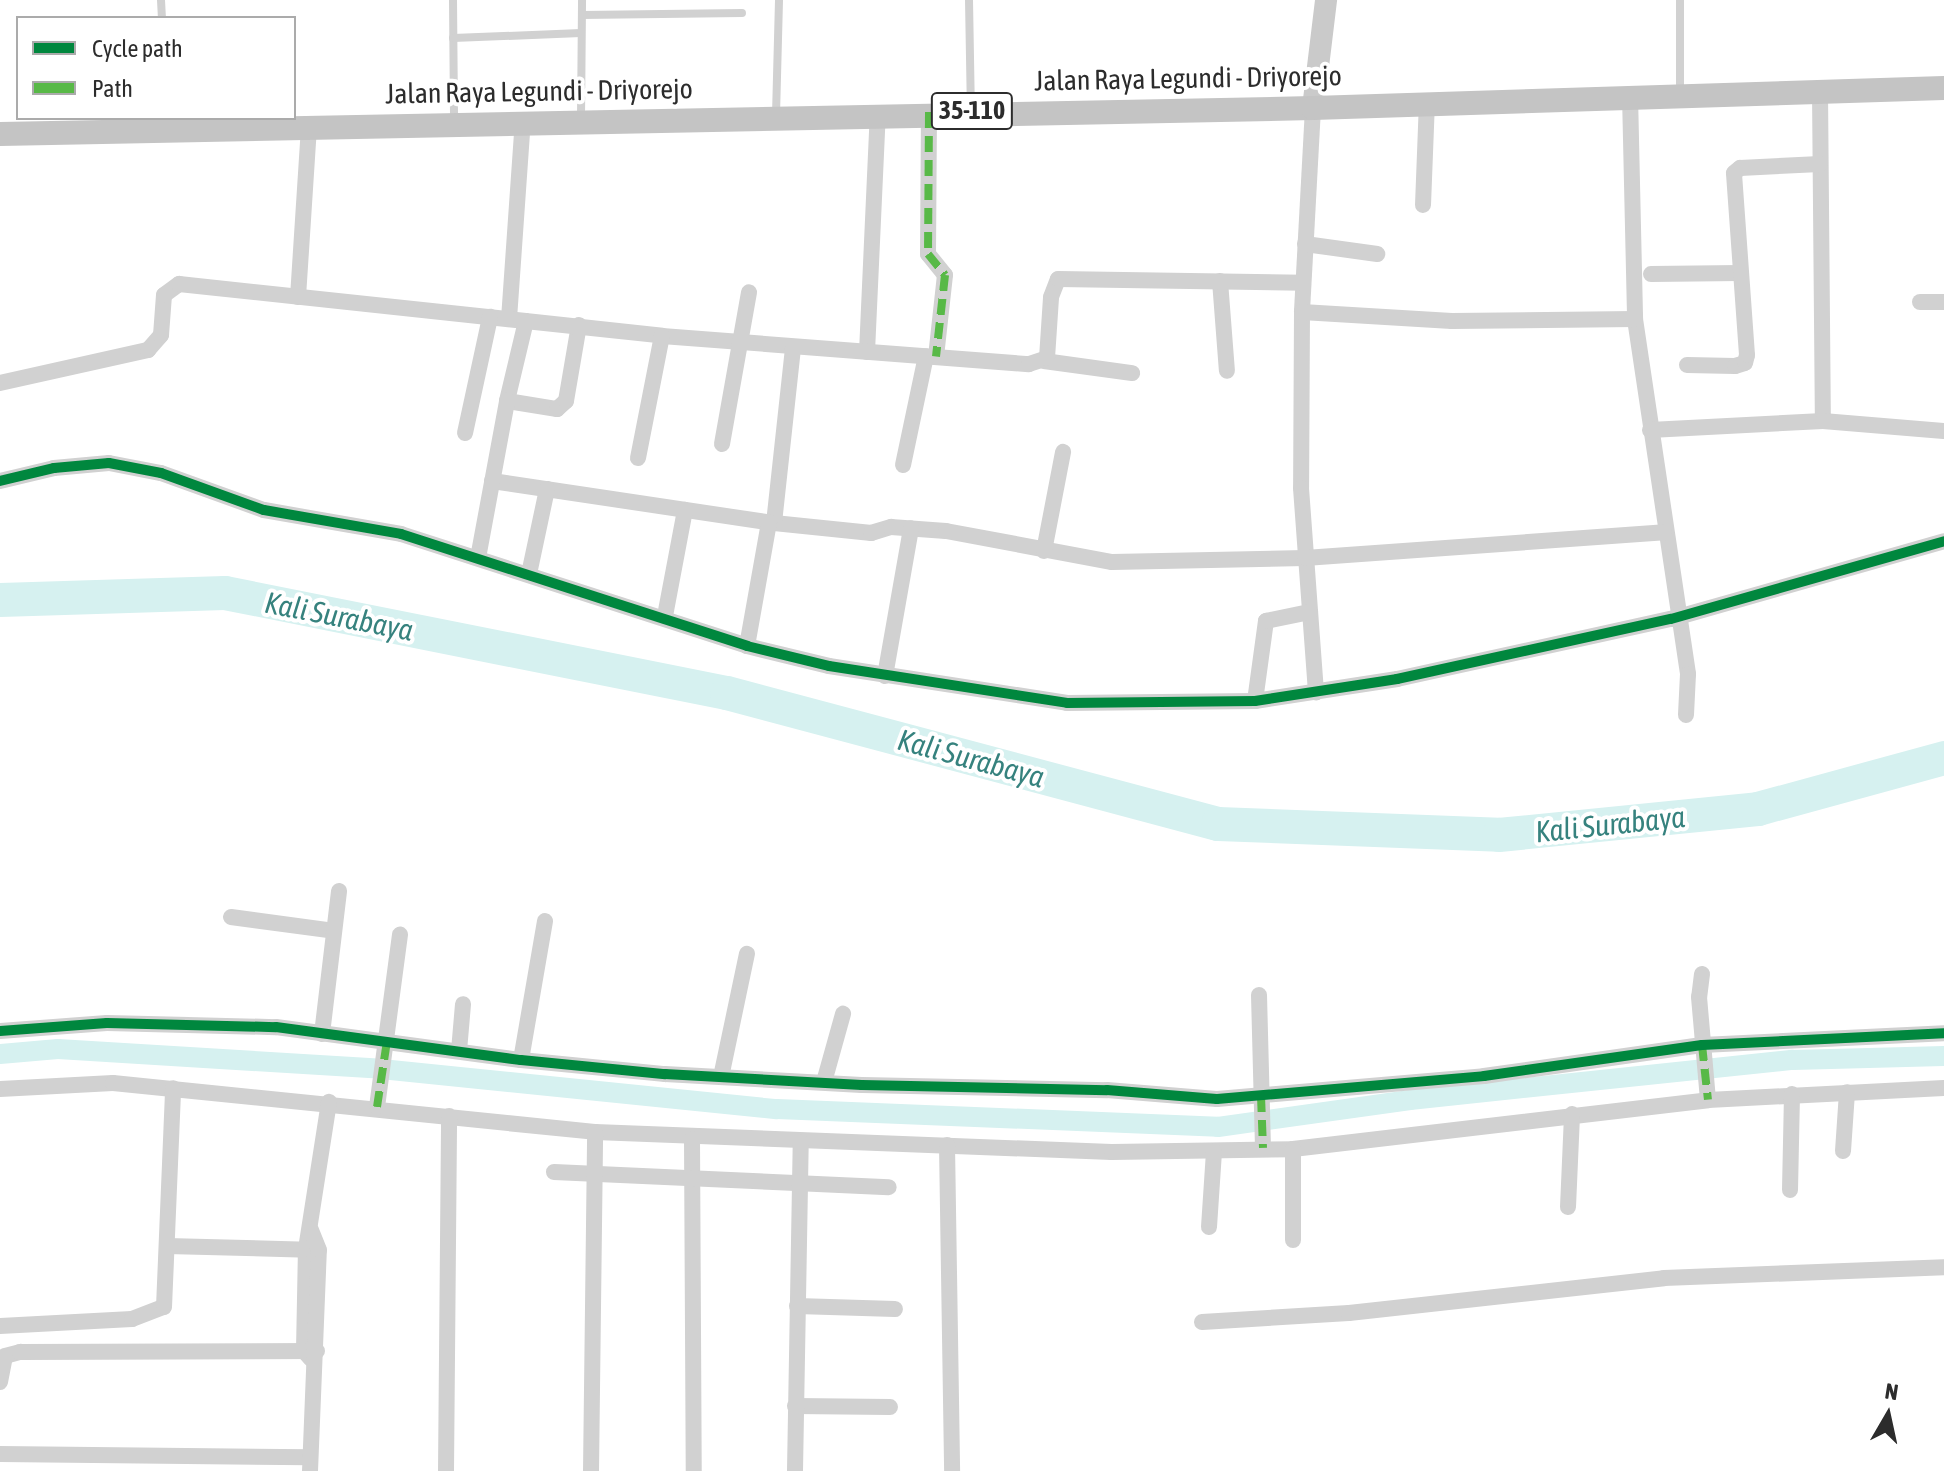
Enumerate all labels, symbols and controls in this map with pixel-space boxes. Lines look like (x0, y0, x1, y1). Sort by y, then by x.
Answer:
legend (16, 16, 296, 120)
text: Cycle path (92, 35, 183, 62)
street label: Jalan Raya Legundi - Driyorejo (1034, 59, 1342, 97)
street label: Jalan Raya Legundi - Driyorejo (385, 72, 693, 110)
text: Path (92, 75, 133, 102)
road number: 35-110 (930, 89, 1014, 133)
water label: Kali Surabaya (262, 584, 416, 648)
water label: Kali Surabaya (894, 721, 1048, 795)
water label: Kali Surabaya (1533, 798, 1687, 850)
north arrow (1848, 1375, 1928, 1455)
text: N (1883, 1377, 1900, 1405)

